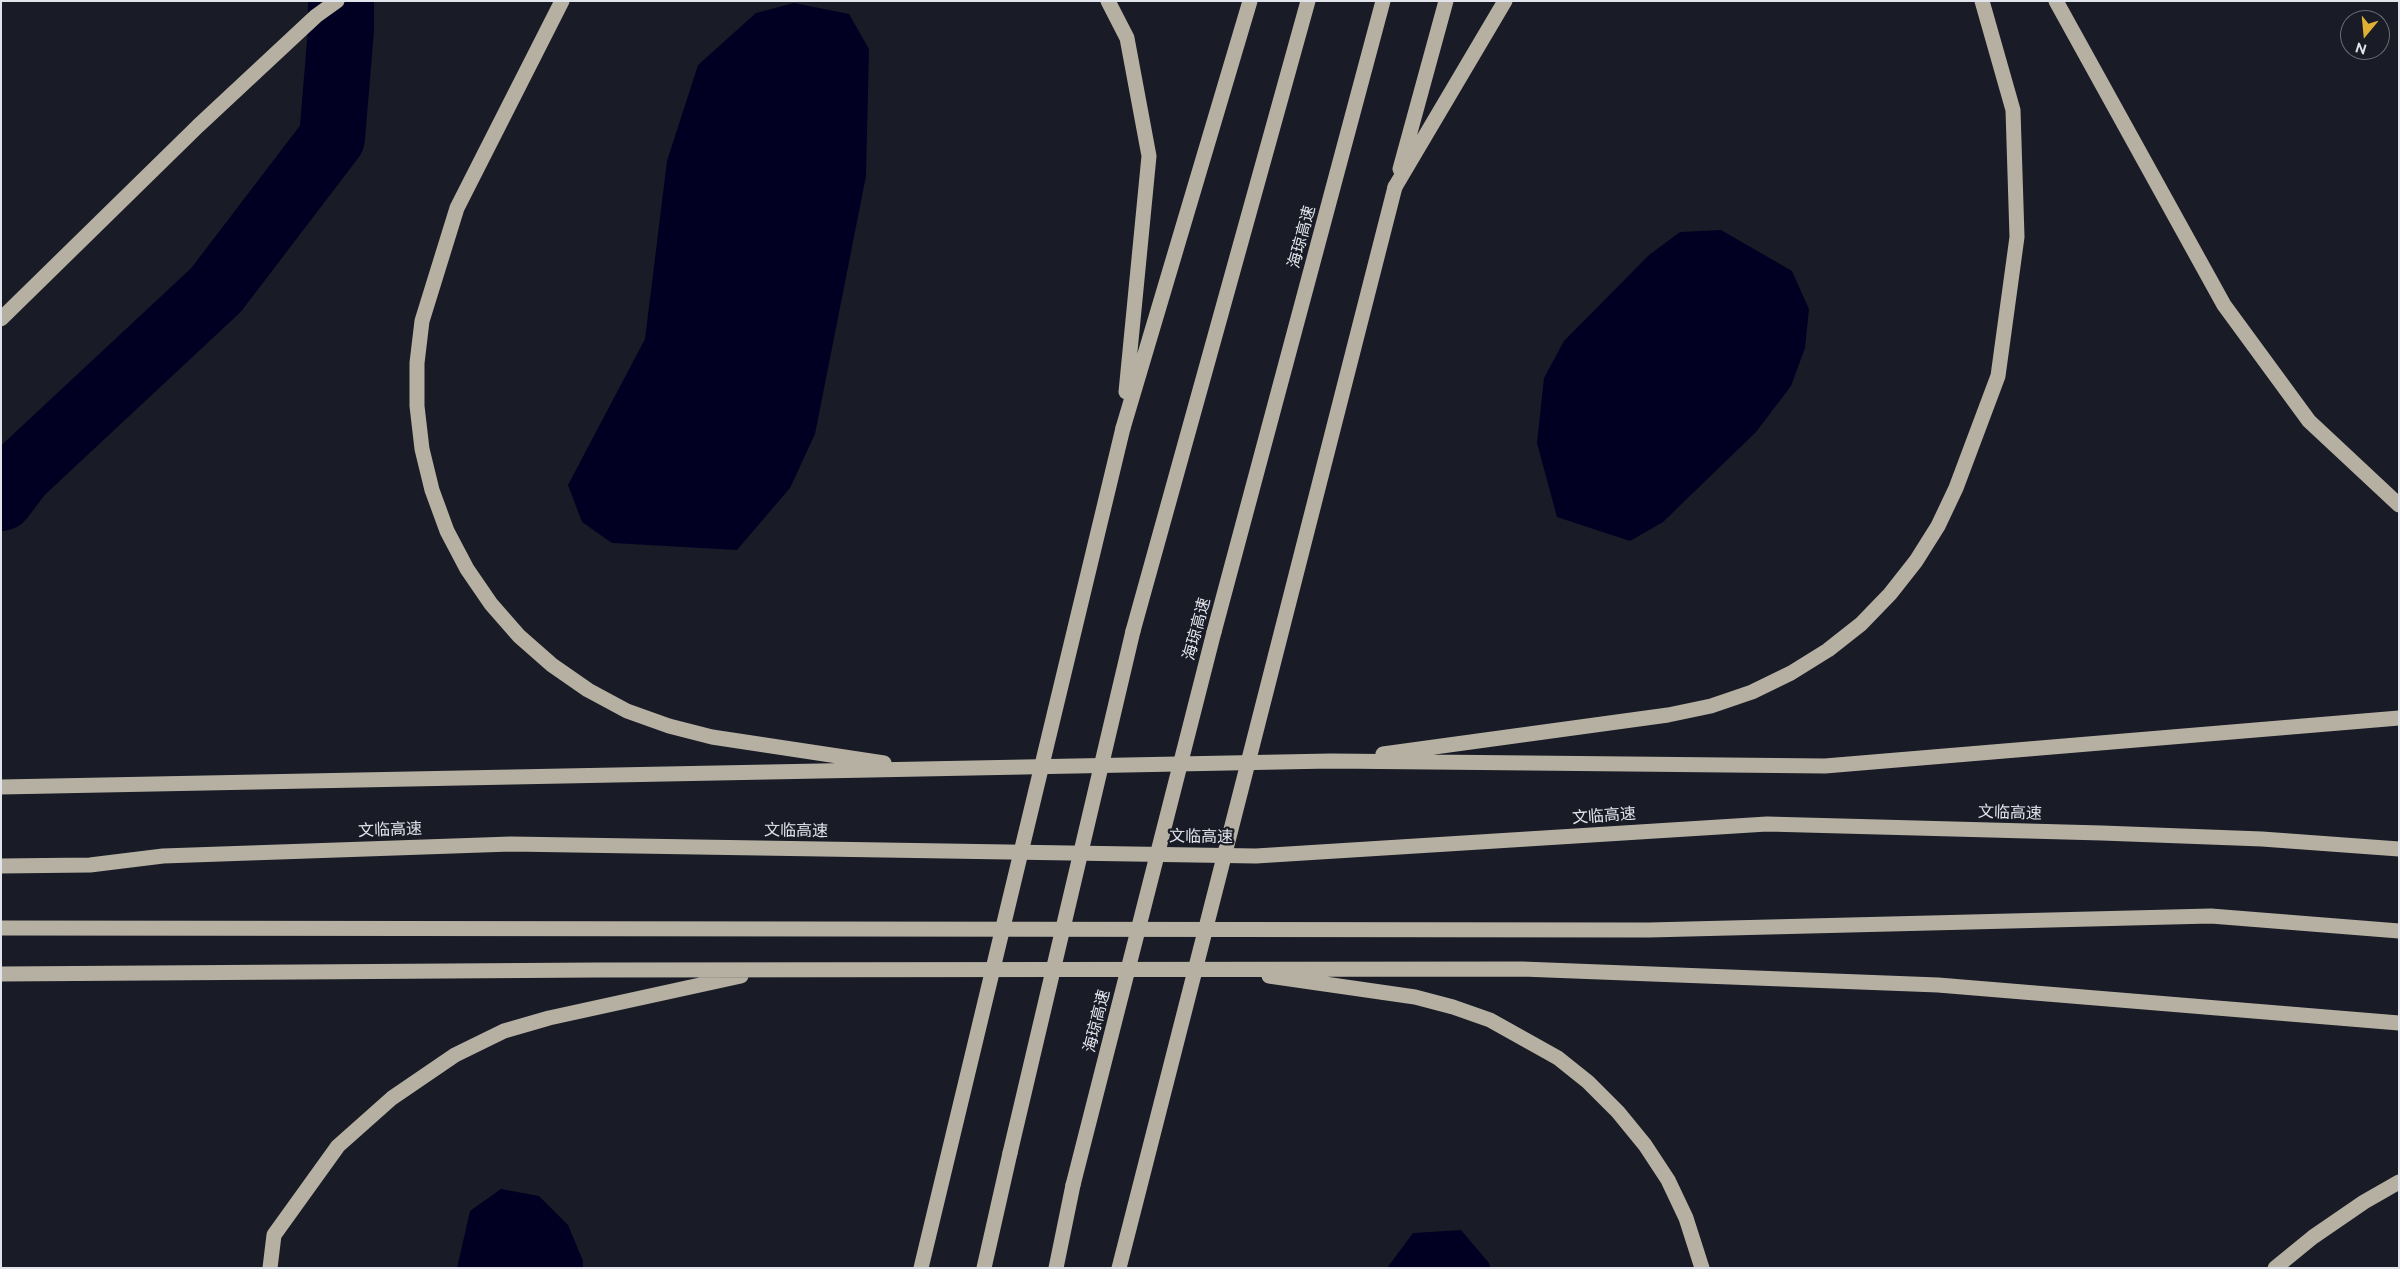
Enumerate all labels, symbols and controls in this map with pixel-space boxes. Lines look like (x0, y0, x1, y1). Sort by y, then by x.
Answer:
north arrow (2340, 10, 2390, 60)
text: N (2353, 39, 2368, 58)
street label: 海琼高速 (1284, 204, 1320, 270)
street label: 海琼高速 (1179, 596, 1215, 662)
street label: 文临高速 (1978, 802, 2042, 824)
street label: 文临高速 (1571, 804, 1637, 828)
street label: 文临高速 (358, 819, 422, 841)
street label: 文临高速 (764, 821, 828, 841)
street label: 文临高速 (1169, 827, 1233, 847)
street label: 海琼高速 (1080, 988, 1114, 1054)

